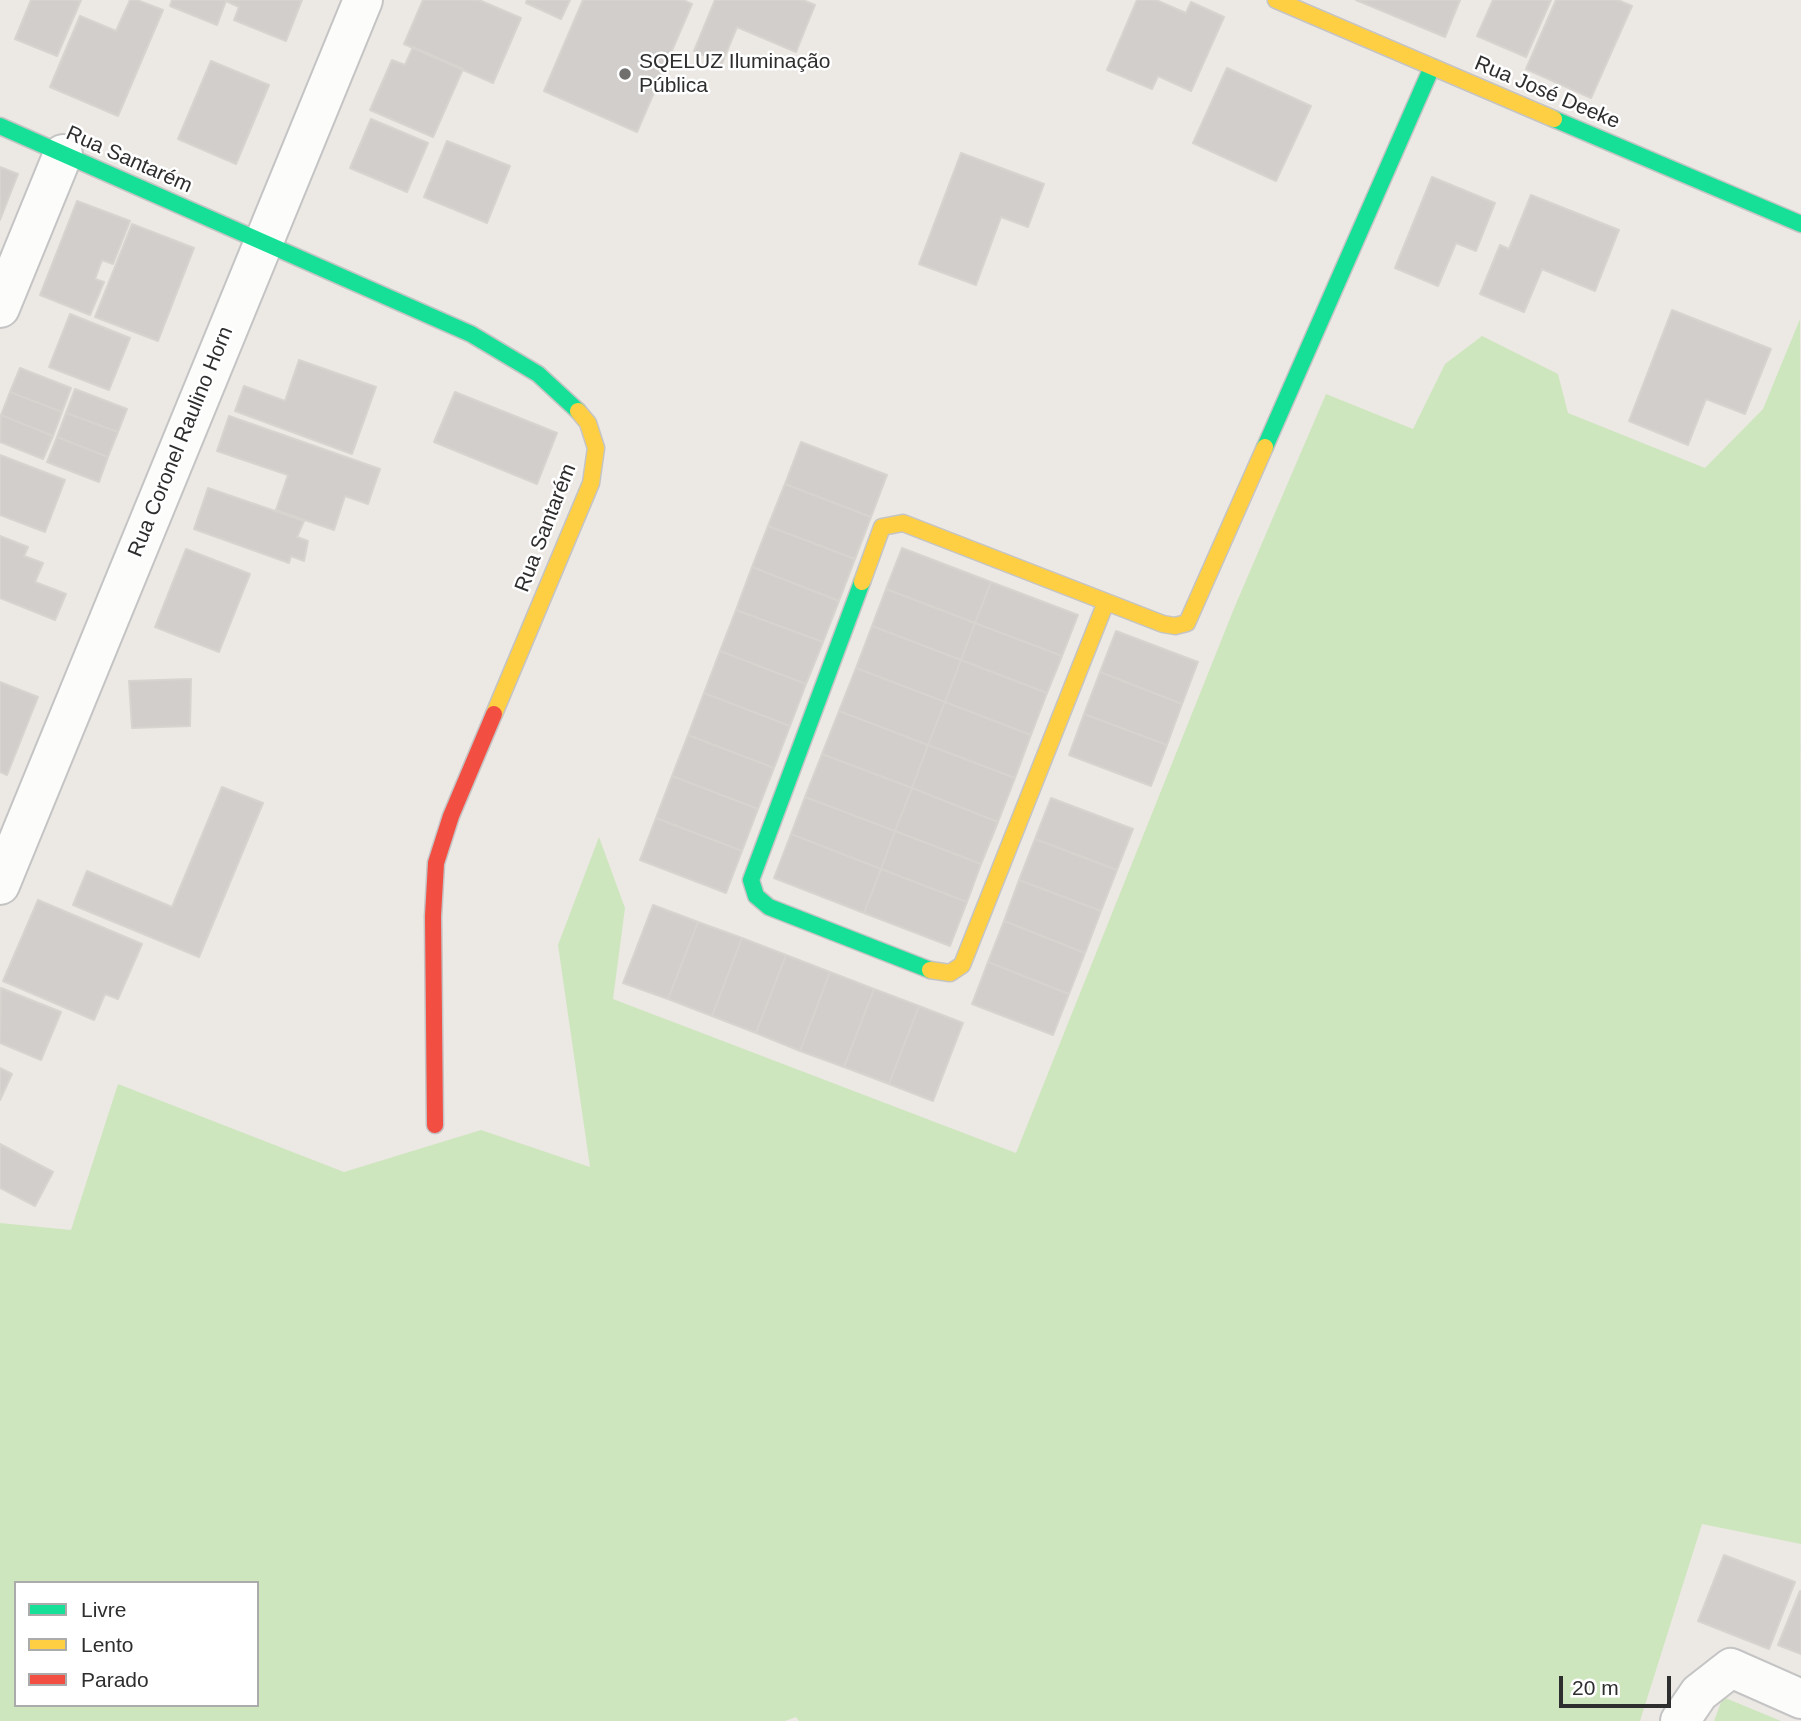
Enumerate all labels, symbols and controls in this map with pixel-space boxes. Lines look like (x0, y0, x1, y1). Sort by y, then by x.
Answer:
place label: SQELUZ Iluminação Pública (639, 49, 830, 99)
street label: Rua José Deeke (1471, 51, 1623, 135)
marker: SQELUZ Iluminação Pública (617, 66, 633, 82)
street label: Rua Santarém (62, 121, 196, 199)
street label: Rua Coronel Raulino Horn (123, 323, 239, 561)
street label: Rua Santarém (510, 460, 582, 596)
legend (14, 1581, 259, 1707)
text: Livre (81, 1598, 127, 1621)
text: Lento (81, 1633, 134, 1656)
scale bar (1563, 1662, 1675, 1706)
text: Parado (81, 1668, 149, 1691)
text: 20 m (1572, 1676, 1619, 1699)

